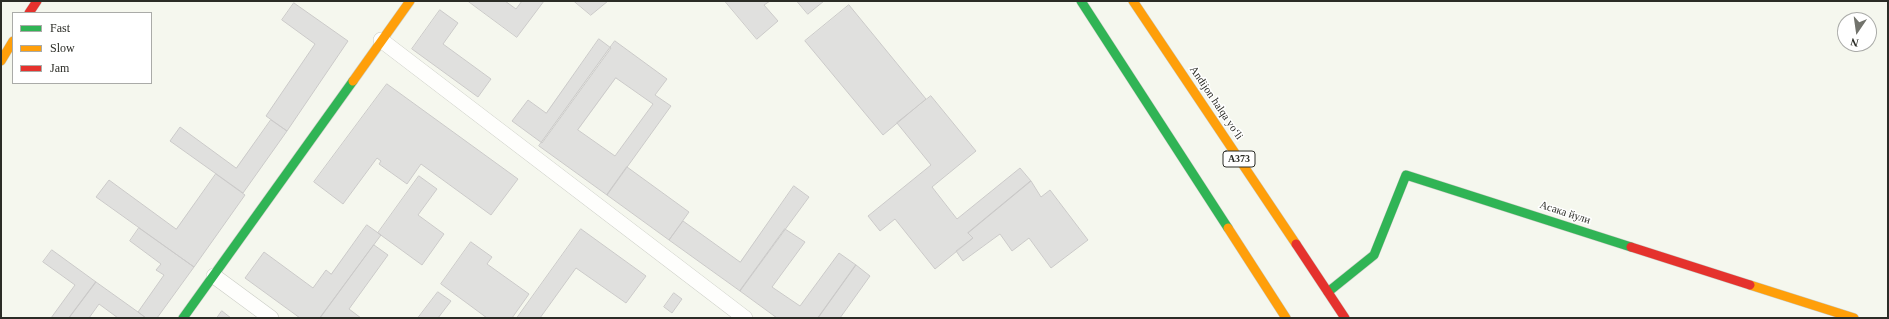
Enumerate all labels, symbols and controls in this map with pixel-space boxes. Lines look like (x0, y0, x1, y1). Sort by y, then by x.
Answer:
legend (12, 12, 152, 84)
north arrow (1837, 12, 1877, 52)
text: Fast (50, 21, 70, 35)
text: N (1849, 36, 1860, 49)
text: Slow (50, 41, 75, 55)
text: Jam (50, 61, 69, 75)
street label: Andijon halqa yo‘li (1186, 64, 1246, 142)
road number: A373 (1223, 151, 1255, 167)
street label: Асака йули (1538, 199, 1592, 227)

